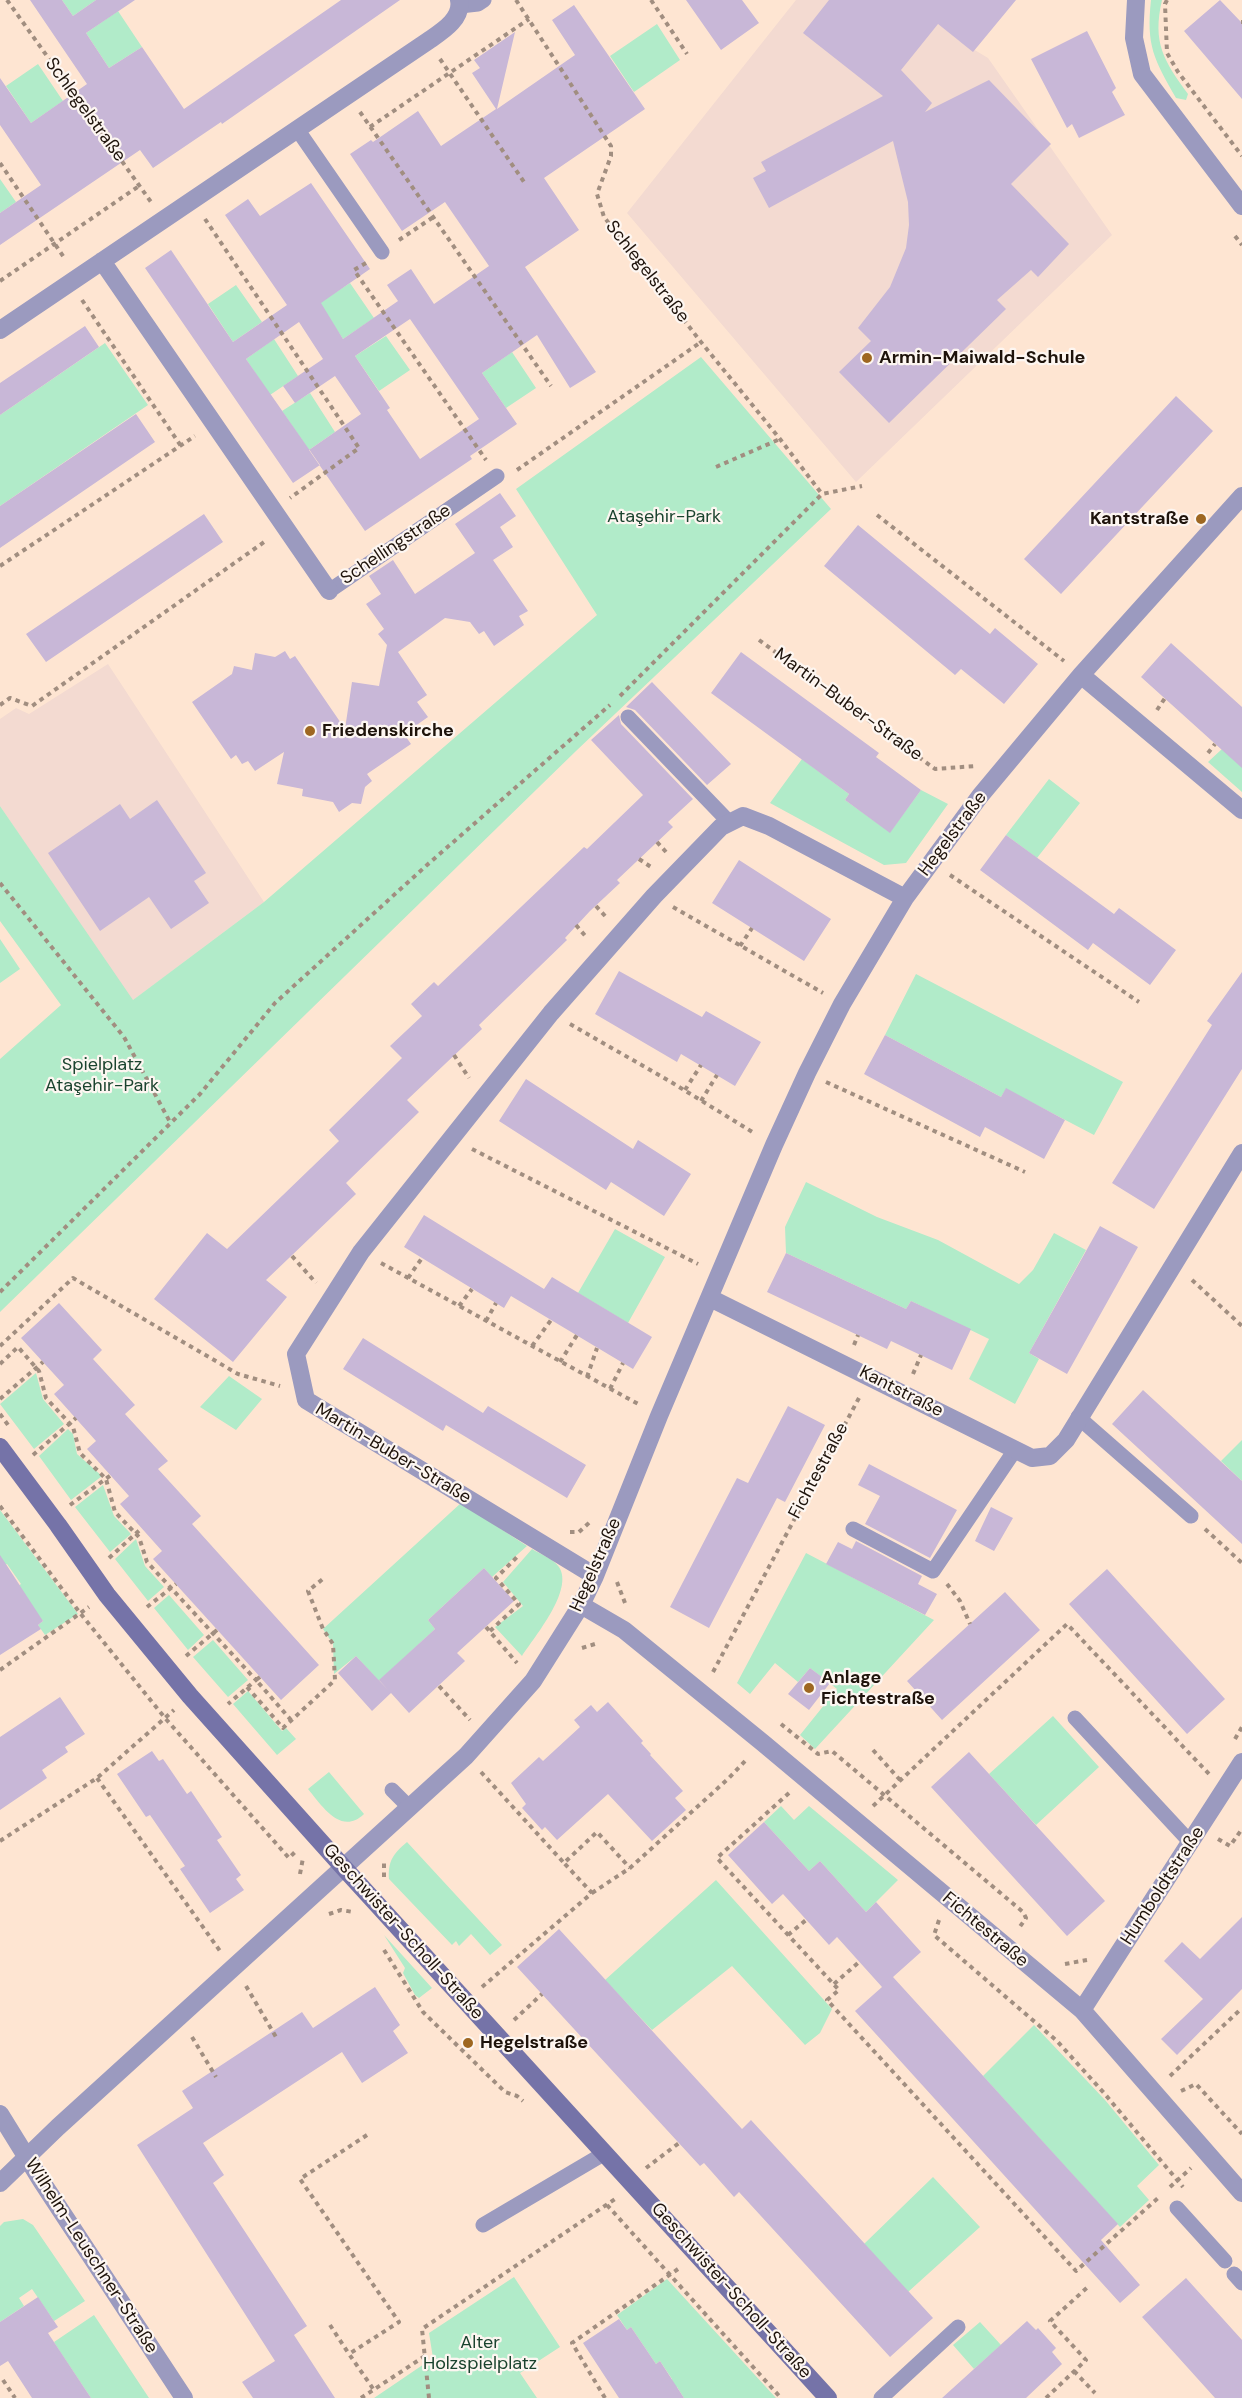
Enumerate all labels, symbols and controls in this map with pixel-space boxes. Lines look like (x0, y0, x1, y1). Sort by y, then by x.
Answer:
street label: Schlegelstraße (40, 54, 130, 166)
street label: Schlegelstraße (601, 217, 693, 327)
place label: Armin-Maiwald-Schule (879, 347, 1085, 369)
marker: Armin-Maiwald-Schule (860, 351, 874, 365)
street label: Schellingstraße (337, 500, 455, 590)
park label: Ataşehir-Park (607, 506, 721, 528)
place label: Kantstraße (1090, 508, 1189, 530)
marker: Kantstraße (1194, 512, 1208, 526)
street label: Martin-Buber-Straße (770, 644, 926, 766)
place label: Friedenskirche (322, 720, 454, 742)
marker: Friedenskirche (303, 724, 317, 738)
street label: Hegelstraße (914, 787, 992, 881)
park label: Spielplatz Ataşehir-Park (45, 1054, 159, 1096)
street label: Kantstraße (855, 1362, 947, 1422)
street label: Martin-Buber-Straße (311, 1399, 475, 1509)
street label: Fichtestraße (785, 1419, 853, 1523)
street label: Hegelstraße (566, 1515, 626, 1615)
place label: Anlage Fichtestraße (821, 1667, 935, 1710)
marker: Anlage Fichtestraße (802, 1681, 816, 1695)
street label: Humboldtstraße (1117, 1823, 1209, 1949)
street label: Geschwister-Scholl-Straße (318, 1840, 488, 2024)
street label: Fichtestraße (938, 1888, 1032, 1972)
place label: Hegelstraße (480, 2032, 588, 2054)
marker: Hegelstraße (461, 2036, 475, 2050)
street label: Wilhelm-Leuschner-Straße (20, 2154, 162, 2358)
street label: Geschwister-Scholl-Straße (646, 2199, 816, 2383)
park label: Alter Holzspielplatz (423, 2332, 537, 2374)

